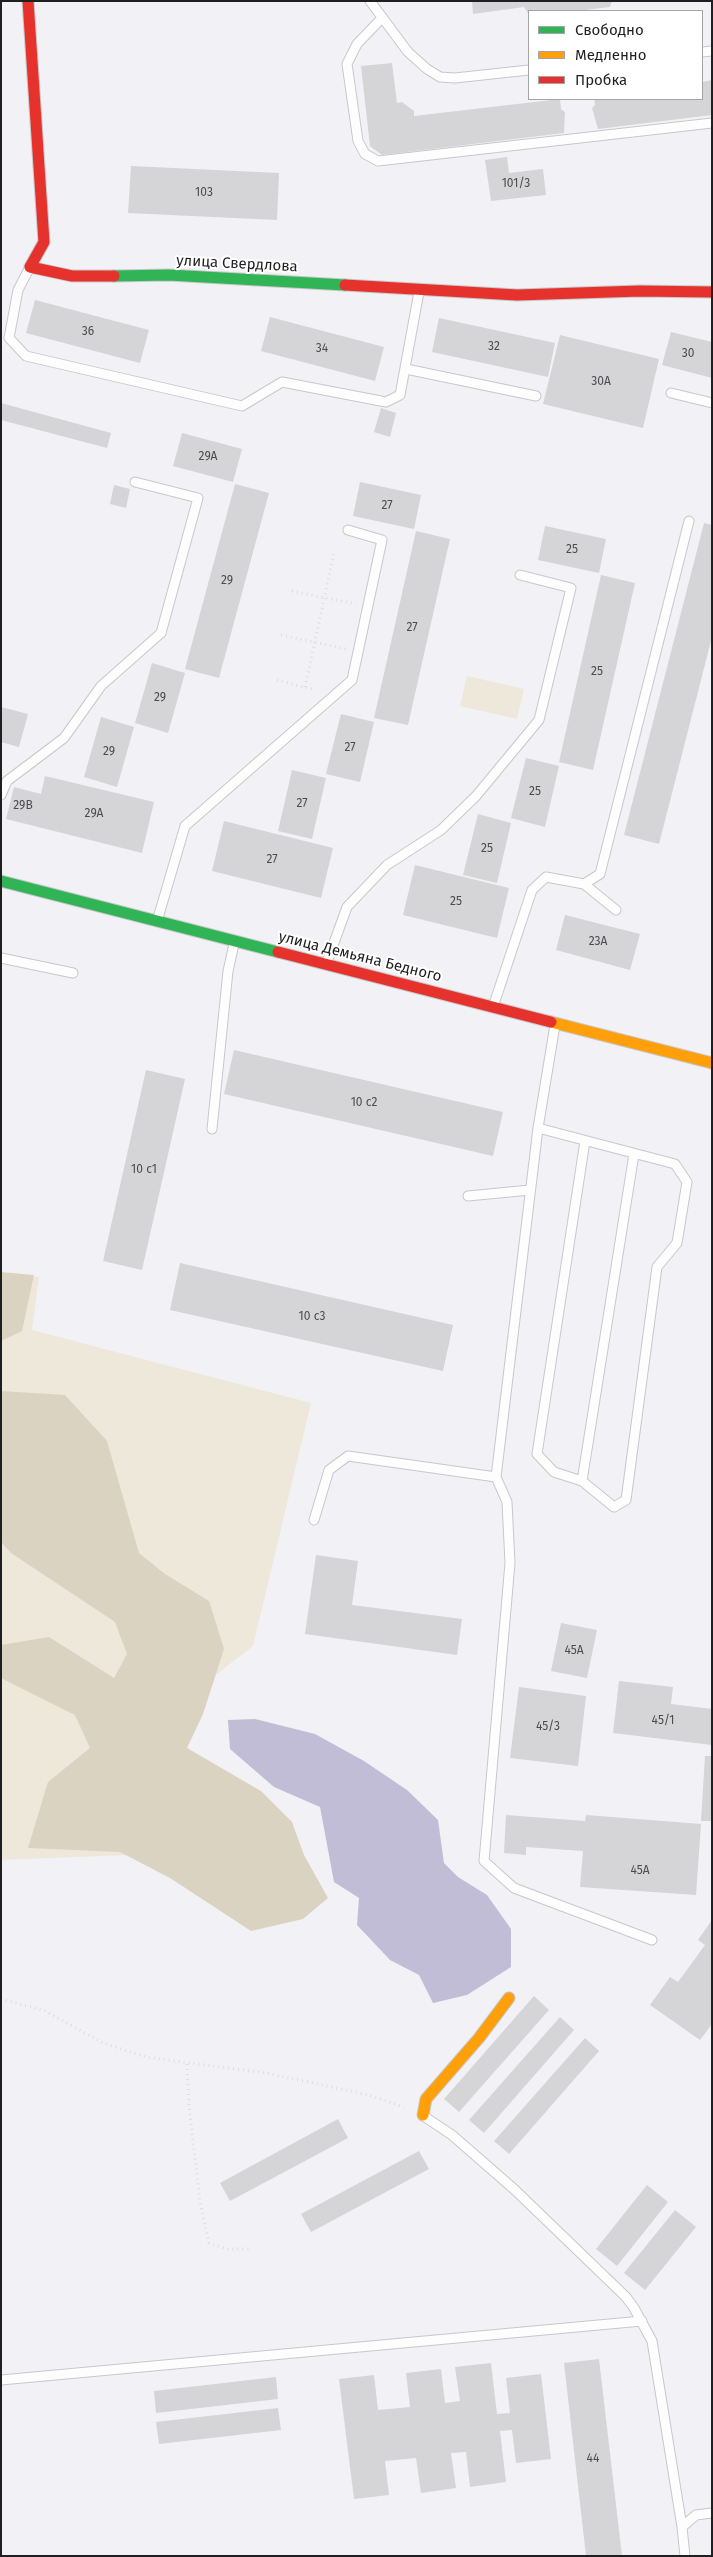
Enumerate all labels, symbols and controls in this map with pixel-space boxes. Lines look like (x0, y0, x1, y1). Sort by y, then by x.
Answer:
legend (528, 10, 703, 100)
text: Свободно (575, 21, 644, 39)
text: Медленно (575, 46, 647, 64)
text: Пробка (575, 71, 627, 89)
house number: 101/3 (502, 177, 530, 191)
house number: 103 (195, 186, 213, 200)
street label: улица Свердлова (176, 252, 298, 276)
house number: 36 (82, 325, 94, 339)
house number: 32 (488, 340, 500, 354)
house number: 34 (316, 342, 328, 356)
house number: 30 (682, 347, 694, 361)
house number: 30А (591, 375, 611, 389)
house number: 29А (199, 450, 217, 464)
house number: 27 (381, 499, 393, 513)
house number: 25 (566, 543, 578, 557)
house number: 29 (221, 574, 233, 588)
house number: 27 (406, 621, 418, 635)
house number: 25 (591, 665, 603, 679)
house number: 29 (154, 691, 166, 705)
house number: 27 (344, 741, 356, 755)
house number: 29 (103, 745, 115, 759)
house number: 25 (529, 785, 541, 799)
house number: 27 (296, 797, 308, 811)
house number: 29В (13, 799, 33, 813)
house number: 29А (85, 807, 103, 821)
house number: 25 (481, 842, 493, 856)
house number: 27 (266, 853, 278, 867)
house number: 25 (450, 895, 462, 909)
street label: улица Демьяна Бедного (276, 928, 444, 986)
house number: 23А (589, 935, 607, 949)
house number: 10 с2 (351, 1096, 377, 1110)
house number: 10 с1 (131, 1163, 157, 1177)
house number: 10 с3 (299, 1310, 325, 1324)
house number: 45А (564, 1644, 584, 1658)
house number: 45/1 (652, 1714, 674, 1728)
house number: 45/3 (536, 1720, 560, 1734)
house number: 45А (630, 1864, 650, 1878)
house number: 44 (587, 2452, 599, 2466)

